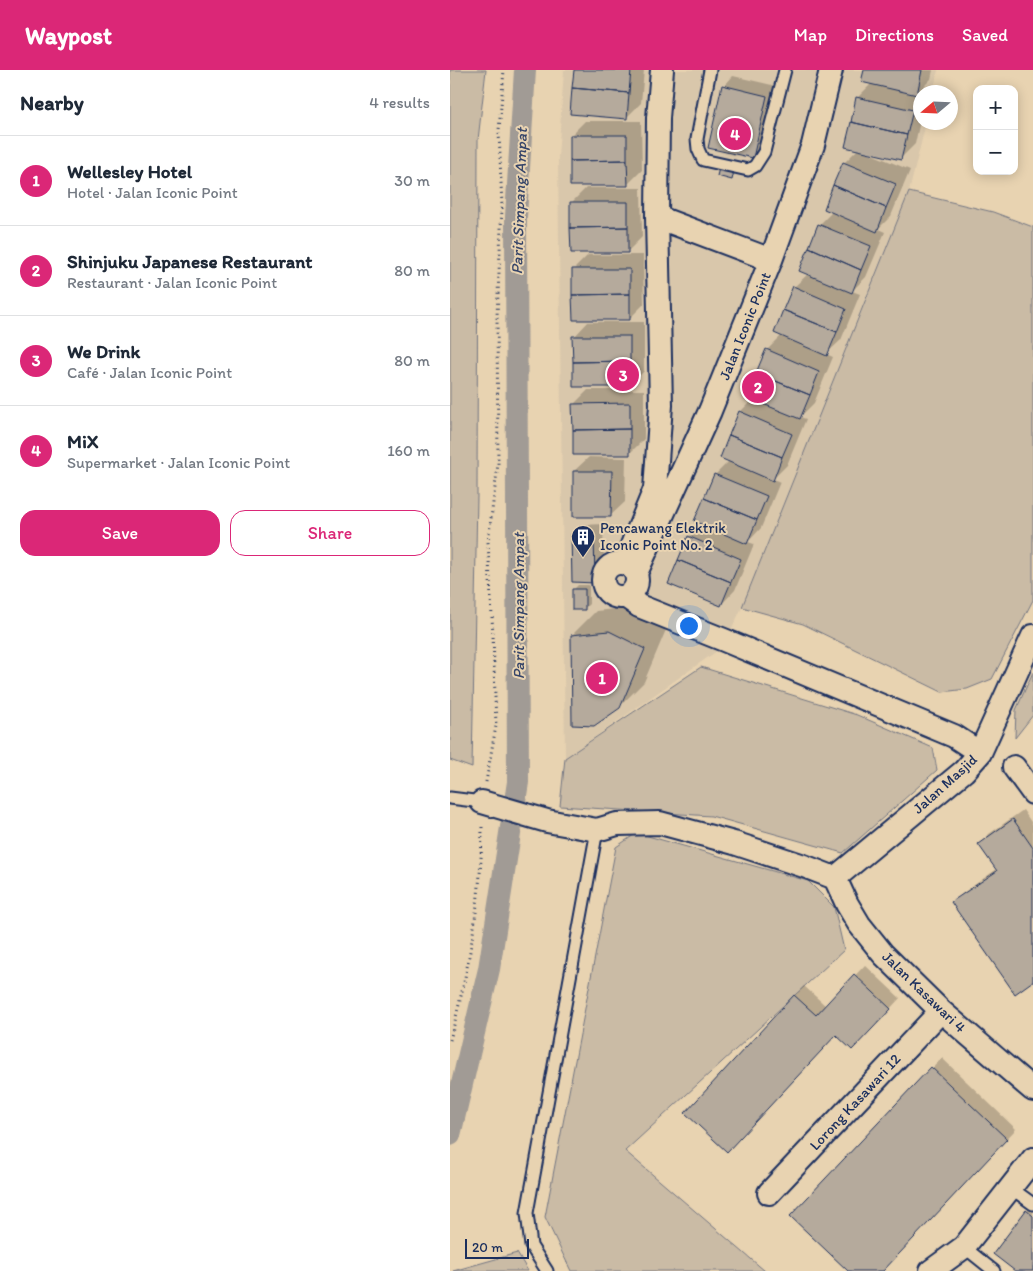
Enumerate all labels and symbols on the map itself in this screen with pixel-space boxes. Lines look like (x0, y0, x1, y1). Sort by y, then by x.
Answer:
north arrow (913, 85, 958, 130)
pin: 4 (719, 115, 751, 153)
water label: Parit Simpang Ampat (507, 125, 531, 275)
street label: Jalan Iconic Point (715, 269, 775, 383)
pin: 3 (607, 356, 639, 394)
pin: 2 (742, 368, 774, 406)
place label: Pencawang Elektrik Iconic Point No. 2 (600, 519, 726, 554)
building icon: Pencawang Elektrik Iconic Point No. 2 (570, 524, 596, 558)
water label: Parit Simpang Ampat (509, 531, 528, 679)
your location (676, 613, 702, 639)
pin: 1 (586, 659, 618, 697)
street label: Jalan Masjid (909, 751, 981, 817)
street label: Jalan Kasawari 4 (879, 948, 969, 1036)
street label: Lorong Kasawari 12 (806, 1050, 904, 1154)
scale bar (465, 1236, 529, 1259)

